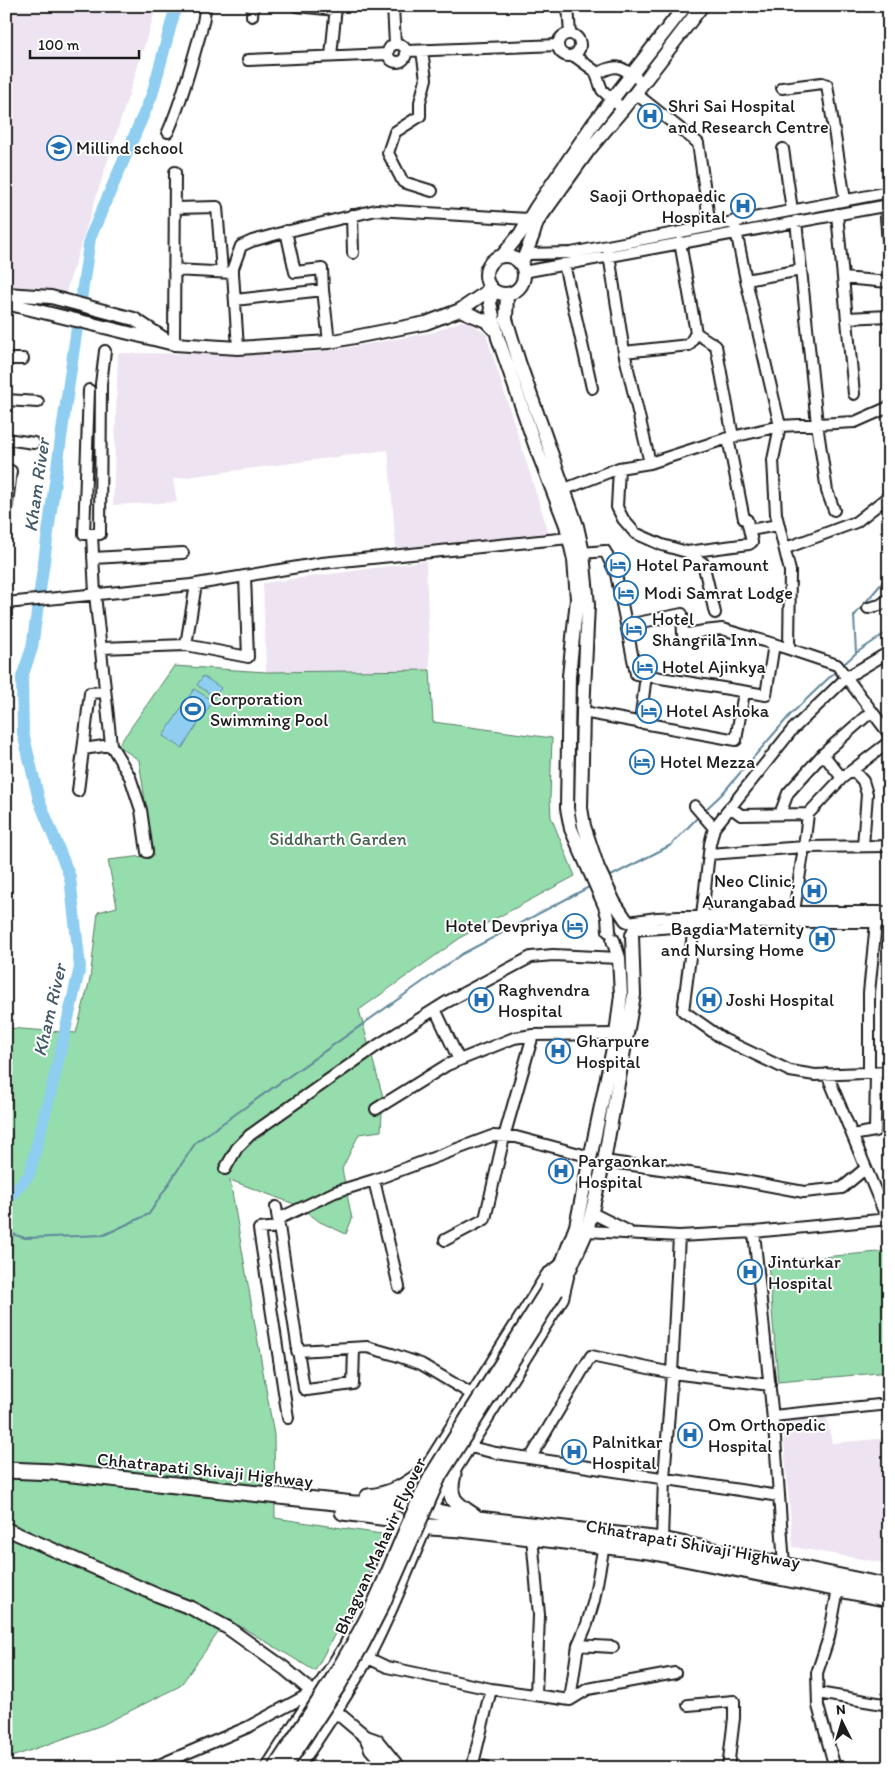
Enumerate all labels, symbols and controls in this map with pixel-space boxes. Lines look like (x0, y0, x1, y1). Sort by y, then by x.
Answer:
scale bar (30, 28, 139, 60)
text: 100 m (38, 36, 80, 54)
place label: Shri Sai Hospital and Research Centre (668, 95, 829, 138)
hospital icon: Shri Sai Hospital and Research Centre (637, 103, 663, 129)
school or university icon: Millind school (46, 135, 72, 161)
place label: Millind school (76, 137, 183, 159)
place label: Saoji Orthopaedic Hospital (590, 185, 726, 228)
hospital icon: Saoji Orthopaedic Hospital (730, 193, 756, 219)
water label: Kham River (19, 435, 55, 533)
hotel icon: Hotel Paramount (605, 552, 631, 578)
place label: Hotel Paramount (636, 554, 769, 576)
hotel icon: Modi Samrat Lodge (613, 580, 639, 606)
place label: Modi Samrat Lodge (644, 582, 793, 604)
place label: Hotel Shangrila Inn (652, 608, 757, 651)
hotel icon: Hotel Shangrila Inn (621, 616, 647, 642)
hotel icon: Hotel Ajinkya (632, 654, 658, 680)
place label: Hotel Ajinkya (662, 656, 766, 678)
place label: Corporation Swimming Pool (210, 688, 328, 731)
sports icon: Corporation Swimming Pool (180, 696, 206, 722)
hotel icon: Hotel Ashoka (636, 698, 662, 724)
place label: Hotel Ashoka (666, 700, 770, 722)
hotel icon: Hotel Mezza (629, 749, 655, 775)
place label: Hotel Mezza (660, 751, 756, 773)
park label: Siddharth Garden (269, 828, 407, 850)
place label: Neo Clinic, Aurangabad (702, 870, 796, 913)
hospital icon: Neo Clinic, Aurangabad (801, 878, 827, 904)
hotel icon: Hotel Devpriya (562, 913, 588, 939)
place label: Hotel Devpriya (445, 915, 558, 937)
place label: Bagdia Maternity and Nursing Home (661, 918, 805, 961)
hospital icon: Bagdia Maternity and Nursing Home (809, 926, 835, 952)
water label: Kham River (28, 959, 72, 1058)
place label: Raghvendra Hospital (498, 979, 591, 1022)
hospital icon: Raghvendra Hospital (468, 987, 494, 1013)
hospital icon: Joshi Hospital (696, 987, 722, 1013)
place label: Joshi Hospital (726, 989, 834, 1011)
place label: Gharpure Hospital (576, 1030, 649, 1073)
hospital icon: Gharpure Hospital (545, 1038, 571, 1064)
place label: Pargaonkar Hospital (578, 1150, 667, 1193)
hospital icon: Pargaonkar Hospital (548, 1158, 574, 1184)
place label: Jinturkar Hospital (768, 1251, 841, 1294)
hospital icon: Jinturkar Hospital (737, 1259, 763, 1285)
place label: Om Orthopedic Hospital (708, 1414, 826, 1457)
hospital icon: Om Orthopedic Hospital (677, 1422, 703, 1448)
place label: Palnitkar Hospital (592, 1431, 663, 1474)
hospital icon: Palnitkar Hospital (561, 1439, 587, 1465)
street label: Chhatrapati Shivaji Highway (96, 1448, 315, 1492)
street label: Bhagvan Mahavir Flyover (329, 1454, 431, 1638)
street label: Chhatrapati Shivaji Highway (584, 1514, 802, 1574)
north arrow (818, 1696, 868, 1746)
text: N (835, 1701, 846, 1718)

